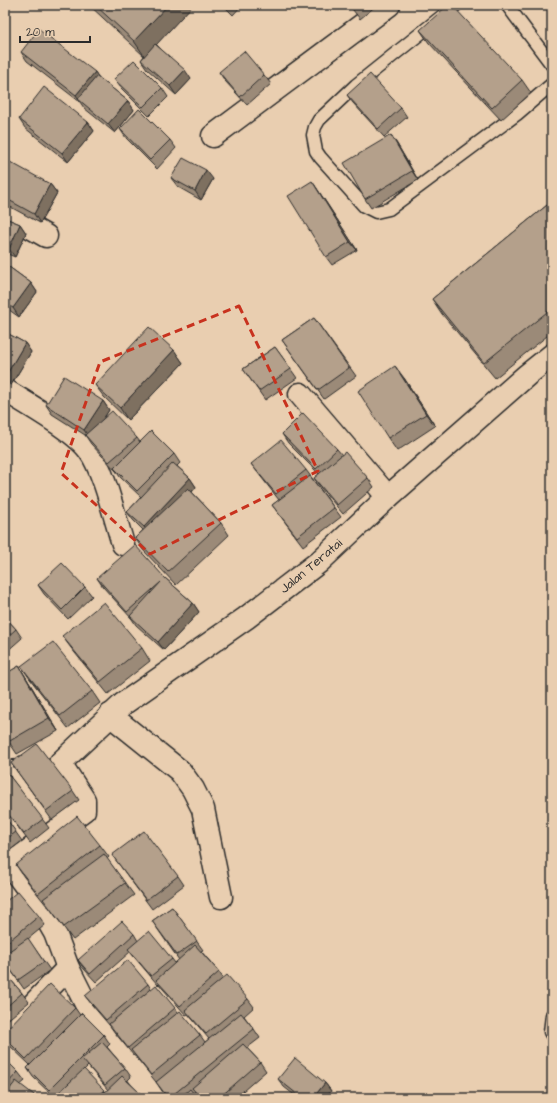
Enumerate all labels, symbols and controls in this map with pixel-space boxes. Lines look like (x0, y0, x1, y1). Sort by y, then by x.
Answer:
scale bar (20, 18, 90, 44)
text: 20 m (26, 24, 55, 41)
street label: Jalan Teratai (276, 534, 346, 598)

